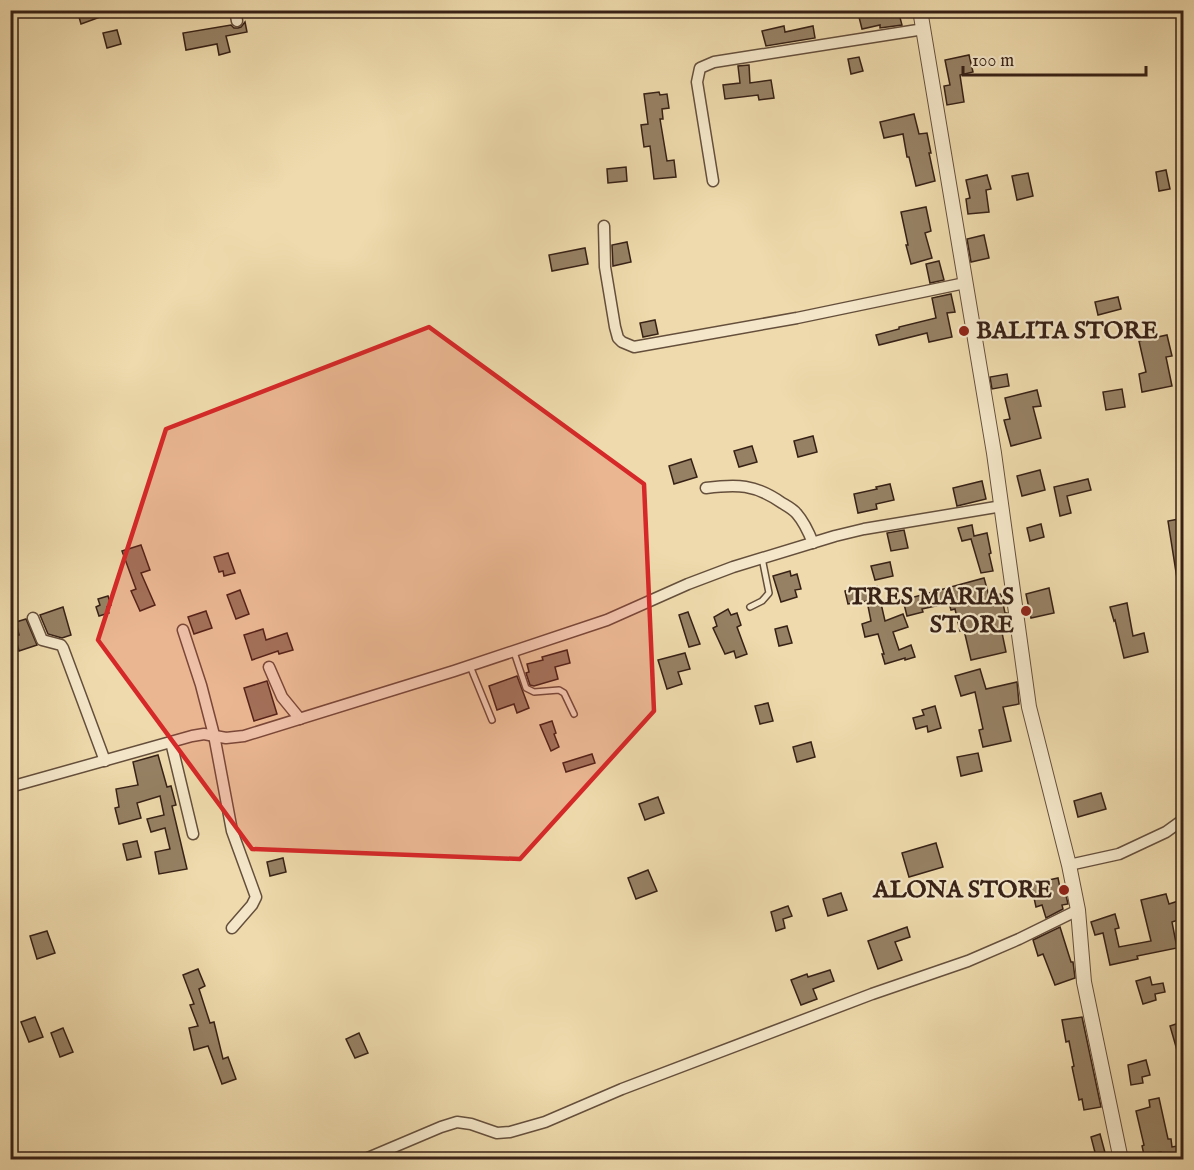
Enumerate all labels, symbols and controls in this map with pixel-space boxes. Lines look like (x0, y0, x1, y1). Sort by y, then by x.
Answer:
scale bar (963, 39, 1146, 77)
text: 100 m (972, 50, 1014, 73)
place label: BALITA STORE (976, 316, 1158, 347)
marker: BALITA STORE (957, 324, 971, 338)
place label: TRES MARIAS STORE (847, 582, 1014, 641)
marker: TRES MARIAS STORE (1019, 604, 1033, 618)
place label: ALONA STORE (872, 875, 1052, 906)
marker: ALONA STORE (1057, 883, 1071, 897)

